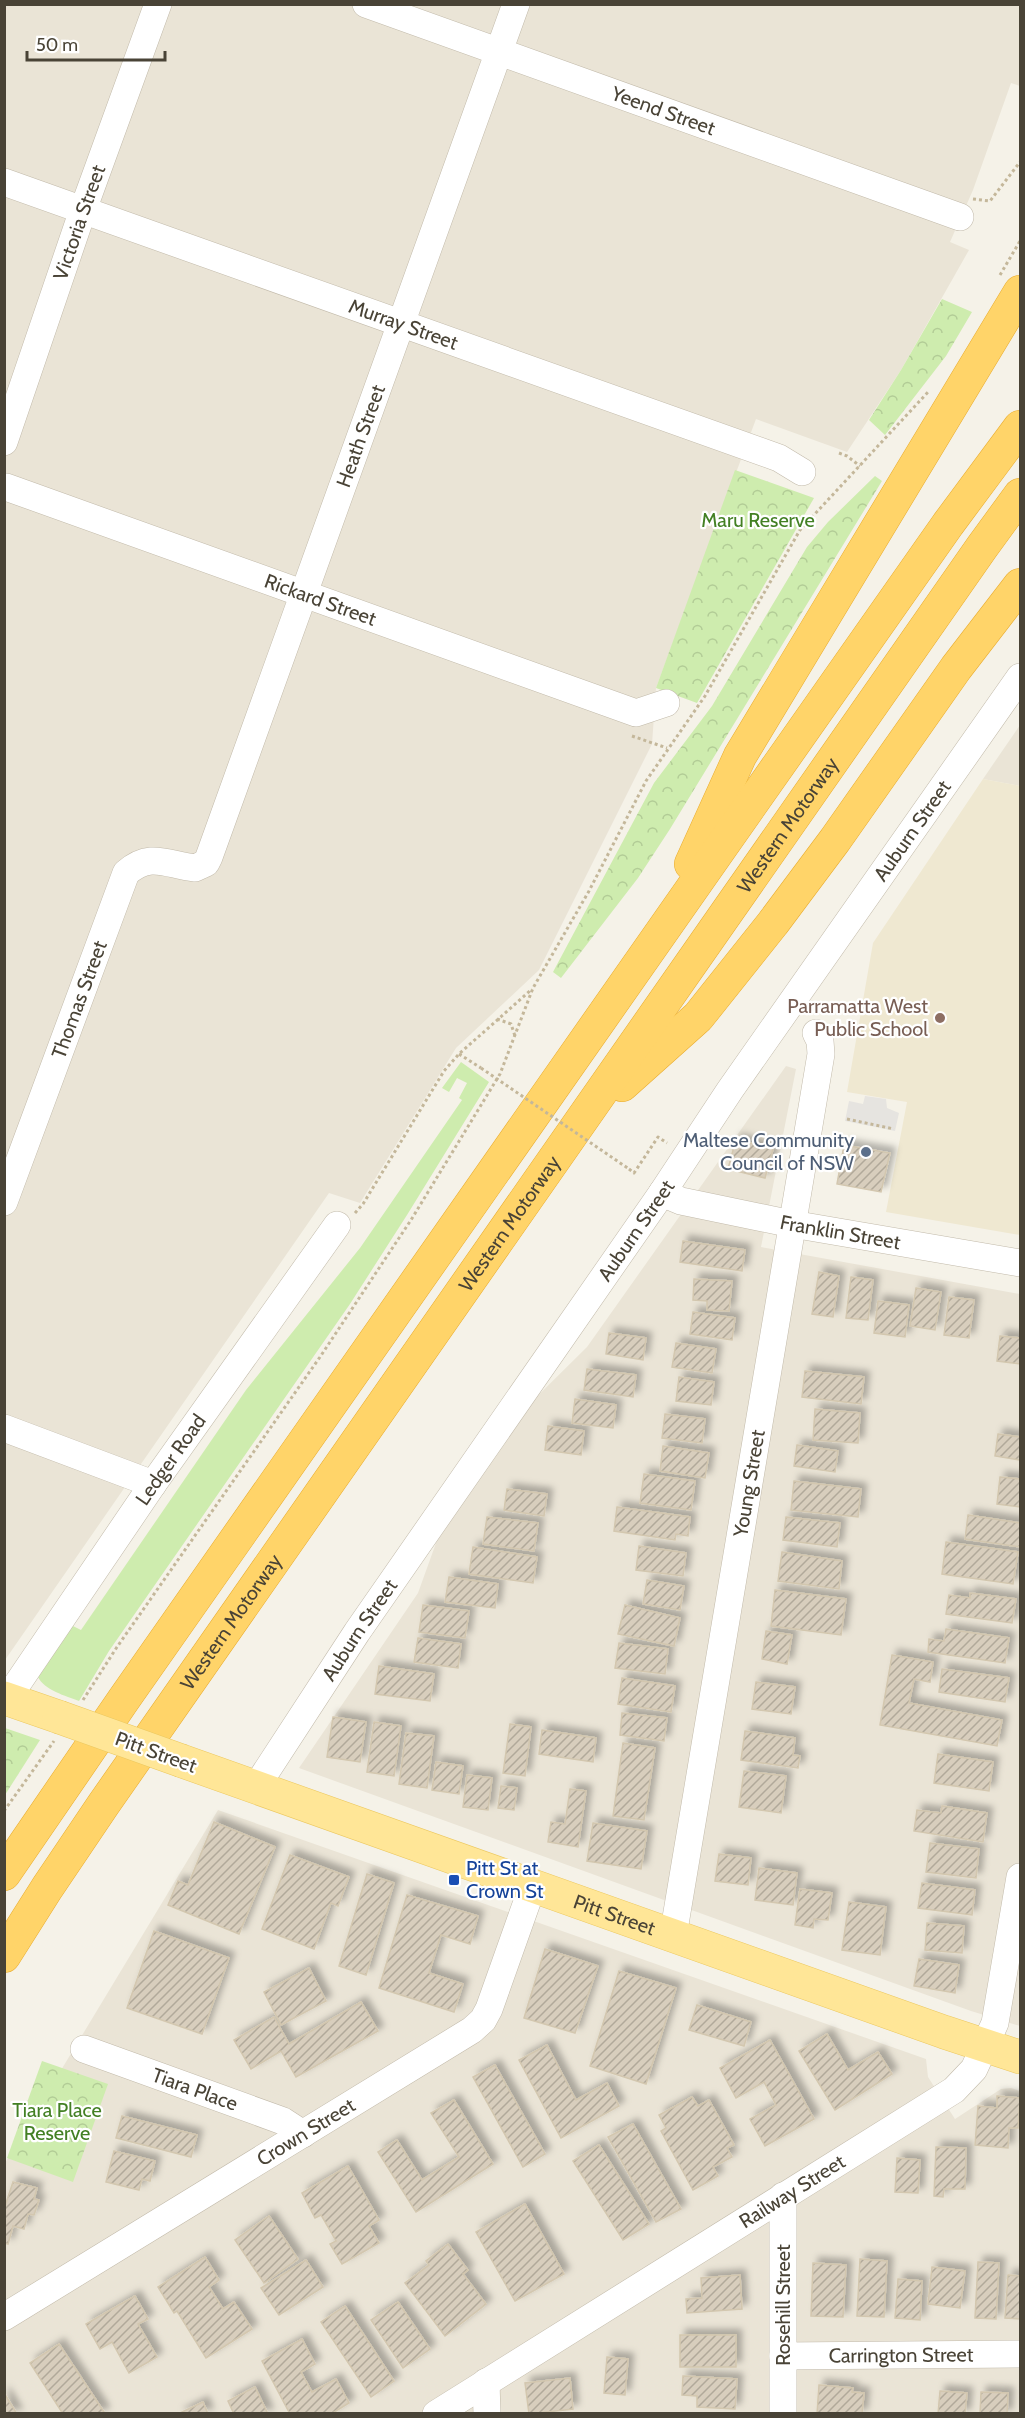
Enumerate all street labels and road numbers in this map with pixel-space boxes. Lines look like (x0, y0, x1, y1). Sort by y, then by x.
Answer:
street label: Yeend Street (607, 81, 719, 140)
street label: Victoria Street (48, 161, 110, 283)
street label: Murray Street (346, 294, 462, 355)
street label: Heath Street (331, 381, 390, 490)
street label: Rickard Street (261, 569, 380, 631)
street label: Western Motorway (732, 753, 843, 898)
street label: Auburn Street (869, 775, 956, 886)
street label: Thomas Street (46, 937, 112, 1062)
street label: Western Motorway (454, 1151, 565, 1296)
street label: Auburn Street (593, 1175, 679, 1286)
street label: Franklin Street (778, 1210, 903, 1254)
street label: Ledger Road (130, 1409, 211, 1510)
street label: Young Street (728, 1428, 770, 1540)
street label: Western Motorway (175, 1549, 287, 1694)
street label: Auburn Street (316, 1574, 402, 1685)
street label: Pitt Street (112, 1726, 200, 1778)
street label: Pitt Street (570, 1889, 659, 1940)
street label: Tiara Place (149, 2063, 241, 2116)
street label: Crown Street (252, 2093, 359, 2171)
street label: Railway Street (735, 2149, 850, 2233)
street label: Rosehill Street (771, 2244, 795, 2366)
street label: Carrington Street (828, 2342, 974, 2368)

